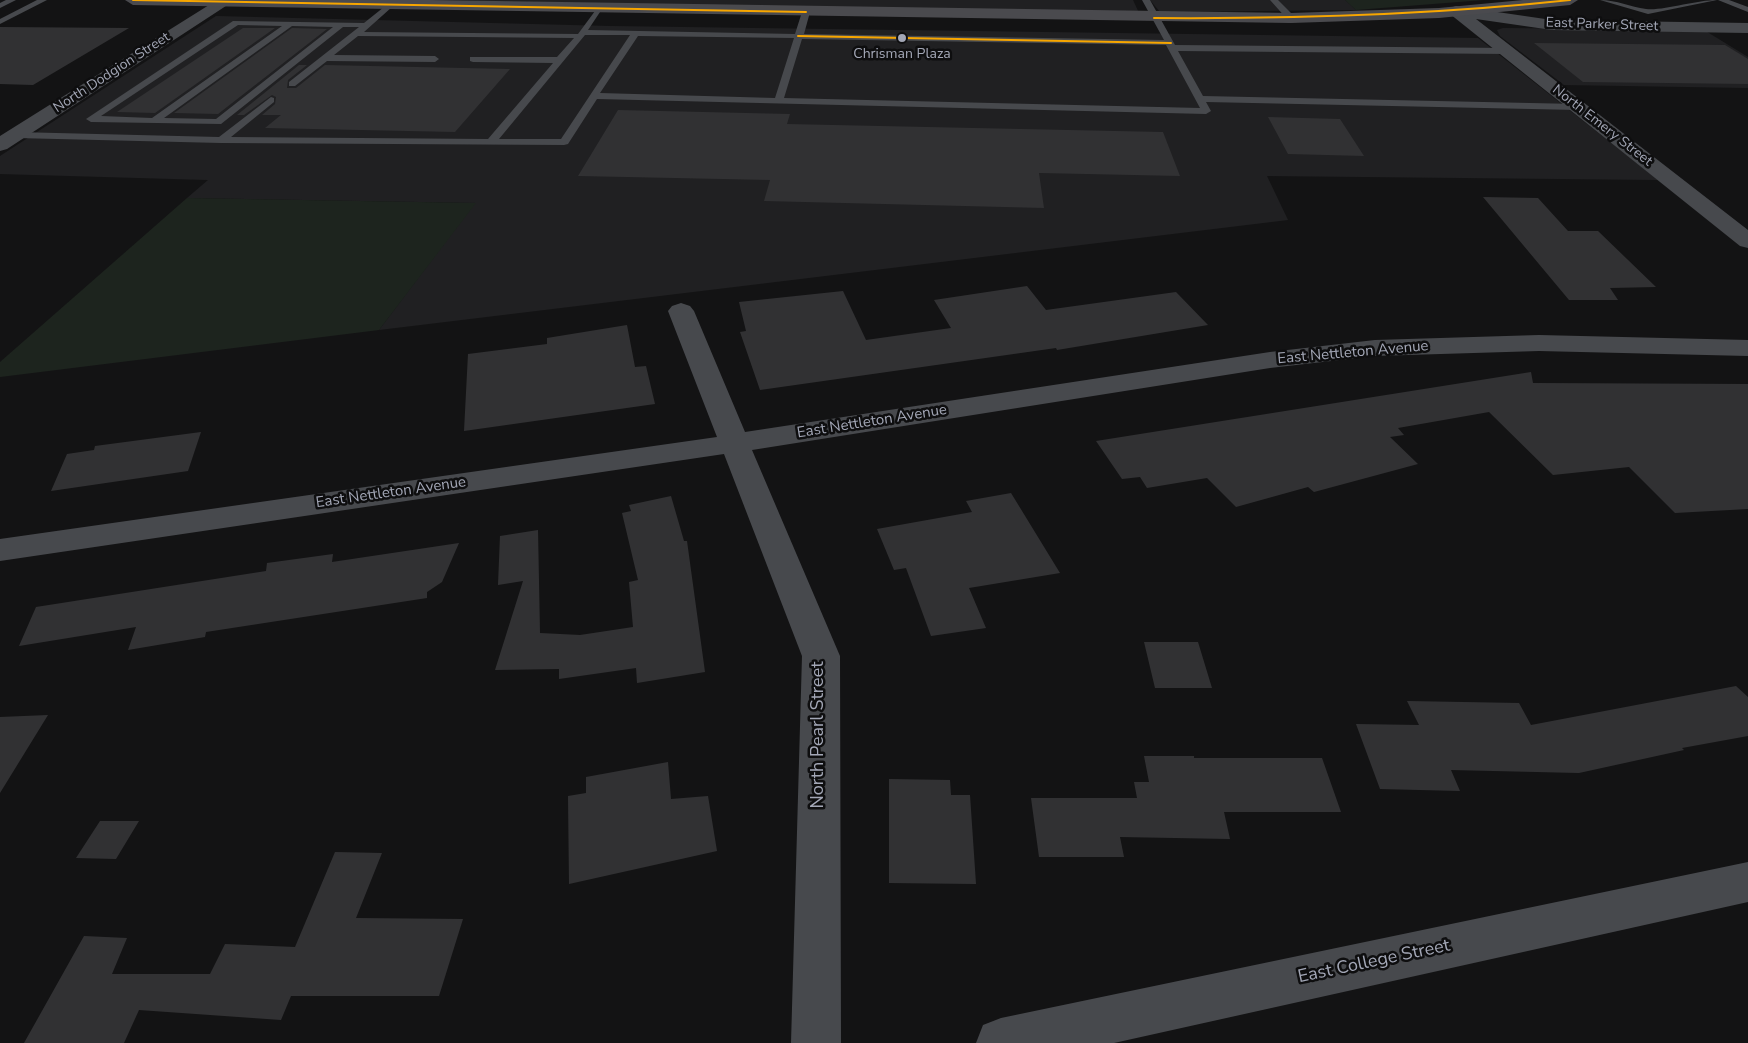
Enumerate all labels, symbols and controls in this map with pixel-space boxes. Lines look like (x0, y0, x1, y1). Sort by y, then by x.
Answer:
street label: East Parker Street (1545, 15, 1659, 35)
street label: North Dodgion Street (51, 29, 173, 117)
marker: Chrisman Plaza (896, 32, 908, 44)
place label: Chrisman Plaza (853, 47, 951, 63)
street label: North Emery Street (1549, 82, 1655, 170)
street label: East Nettleton Avenue (1277, 337, 1429, 369)
street label: East Nettleton Avenue (796, 401, 948, 443)
street label: East Nettleton Avenue (315, 474, 467, 512)
street label: North Pearl Street (808, 661, 830, 809)
street label: East College Street (1296, 935, 1452, 989)

